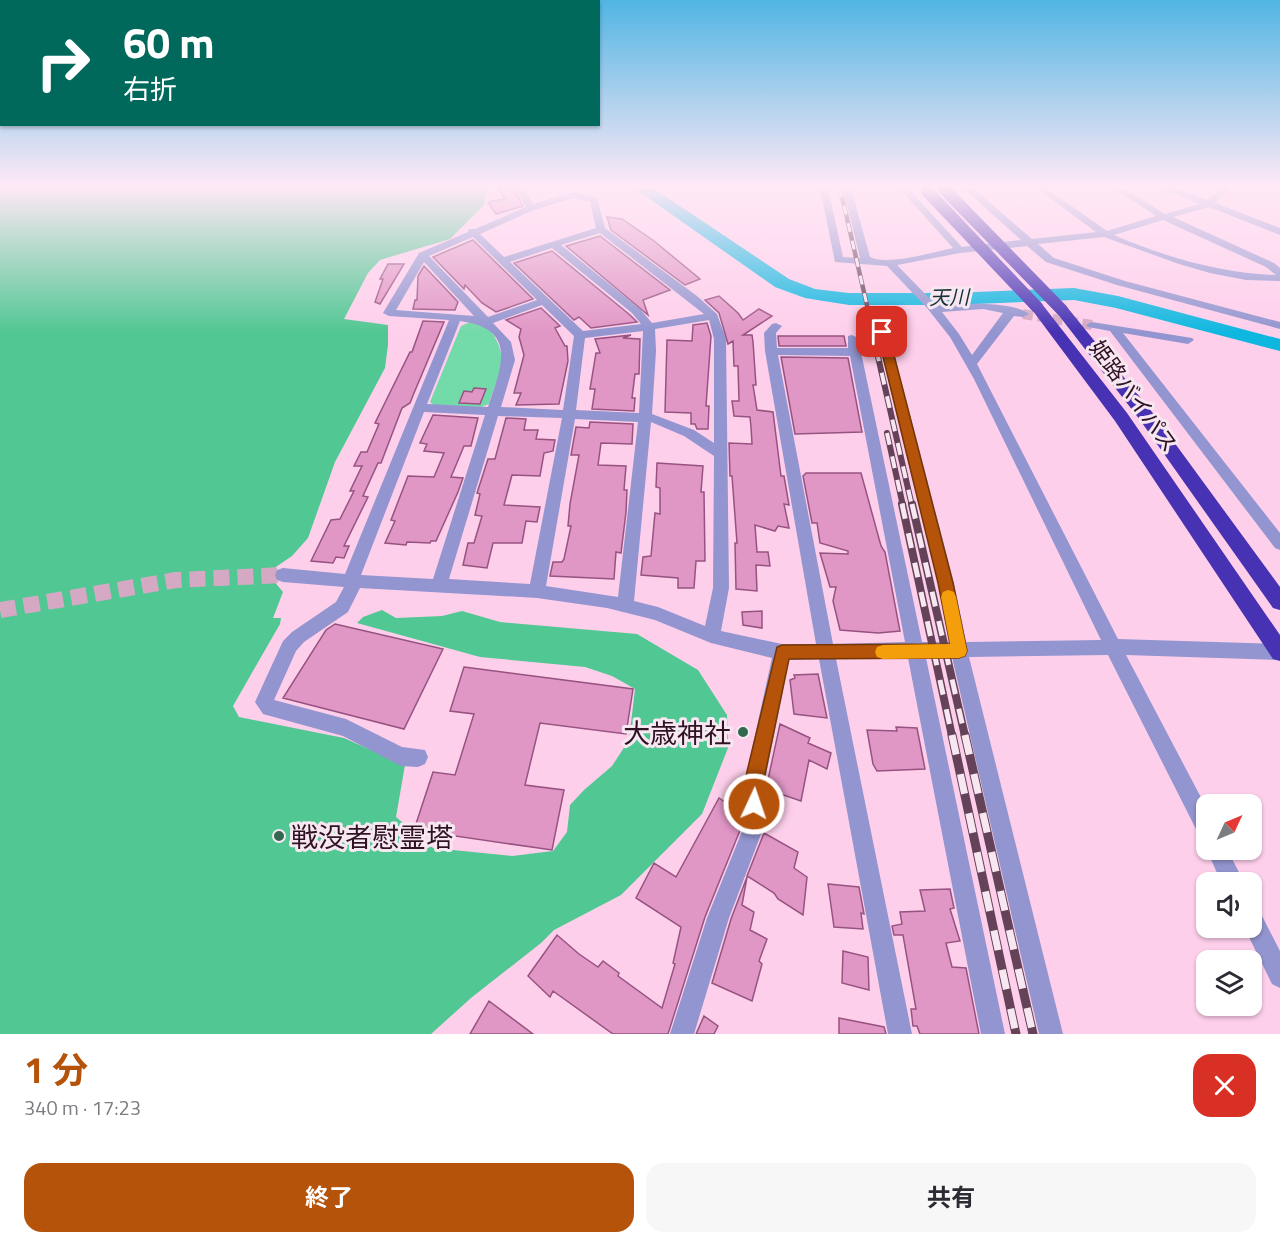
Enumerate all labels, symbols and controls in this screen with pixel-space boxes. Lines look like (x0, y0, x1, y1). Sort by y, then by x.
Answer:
text: 60 m (123, 10, 215, 74)
icon: right (24, 24, 102, 102)
text: 右折 (123, 68, 177, 109)
water label: 天川 (929, 281, 971, 313)
pin (856, 306, 907, 357)
icon: arrive (865, 315, 898, 348)
street label: 姫路バイパス (1082, 333, 1186, 459)
place label: 大歳神社 (623, 712, 731, 753)
marker: 大歳神社 (736, 725, 750, 739)
position arrow (722, 772, 786, 836)
north arrow (1196, 794, 1262, 860)
map controls (1196, 794, 1262, 1016)
place label: 戦没者慰霊塔 (291, 816, 453, 857)
marker: 戦没者慰霊塔 (272, 829, 286, 843)
button: sound (1196, 872, 1262, 938)
button: layers (1196, 950, 1262, 1016)
text: 1 分 (24, 1042, 88, 1097)
button: close (1193, 1054, 1256, 1117)
text: 340 m · 17:23 (24, 1092, 141, 1123)
button: 終了 (24, 1163, 634, 1232)
button: 共有 (646, 1163, 1256, 1232)

